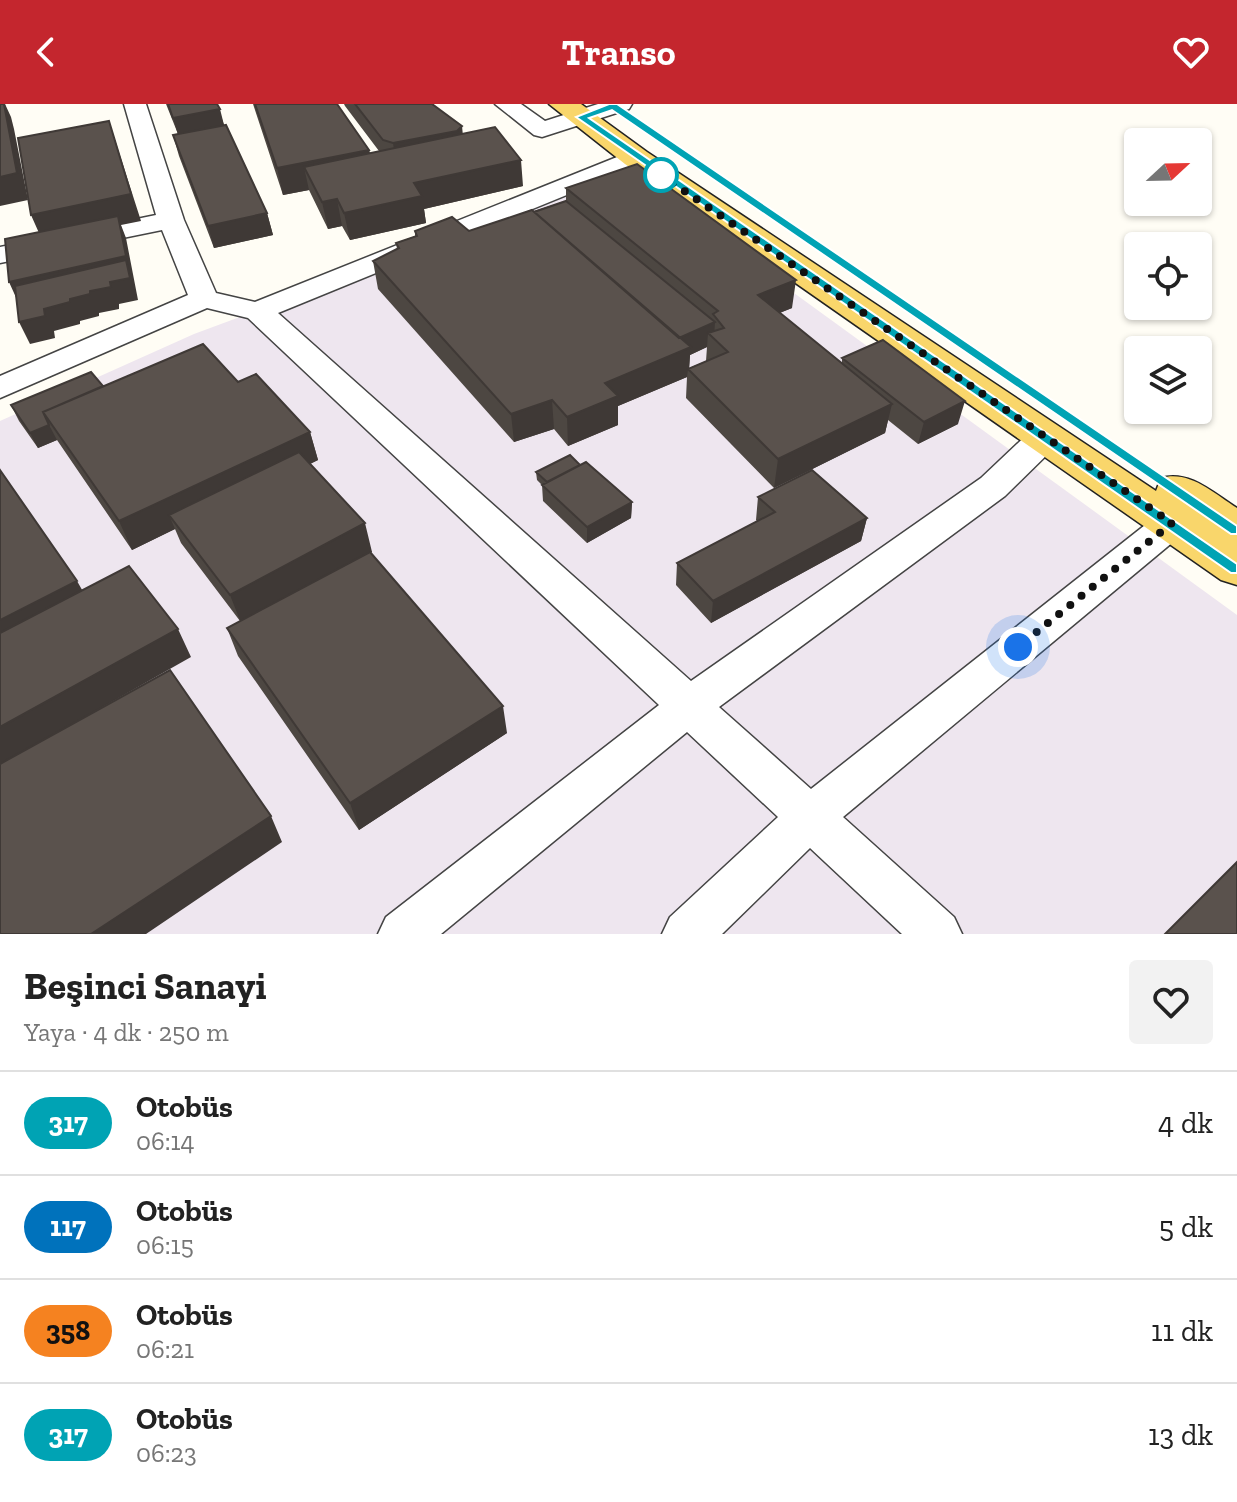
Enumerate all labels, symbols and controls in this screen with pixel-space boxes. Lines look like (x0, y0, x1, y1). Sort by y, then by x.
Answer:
icon: back (24, 30, 68, 74)
icon: heart (1169, 30, 1213, 74)
text: Transo (561, 31, 676, 74)
north arrow (1124, 128, 1212, 216)
map controls (1124, 128, 1212, 424)
unlabelled marker (644, 158, 678, 192)
button: locate (1124, 232, 1212, 320)
button: layers (1124, 336, 1212, 424)
your location (998, 627, 1038, 667)
button: heart (1129, 960, 1213, 1044)
text: Beşinci Sanayi (24, 963, 267, 1009)
text: Yaya · 4 dk · 250 m (24, 1016, 229, 1048)
text: Otobüs (136, 1089, 233, 1125)
text: 4 dk (1158, 1105, 1213, 1141)
text: 317 (48, 1106, 88, 1139)
text: 06:14 (136, 1125, 195, 1157)
text: Otobüs (136, 1193, 233, 1229)
text: 5 dk (1159, 1209, 1213, 1245)
text: 117 (50, 1210, 86, 1243)
text: 06:15 (136, 1229, 194, 1261)
text: Otobüs (136, 1297, 233, 1333)
text: 11 dk (1151, 1313, 1213, 1349)
text: 358 (46, 1314, 90, 1347)
text: 06:21 (136, 1333, 194, 1365)
text: Otobüs (136, 1401, 233, 1437)
text: 13 dk (1148, 1417, 1213, 1453)
text: 317 (48, 1418, 88, 1451)
text: 06:23 (136, 1437, 197, 1469)

